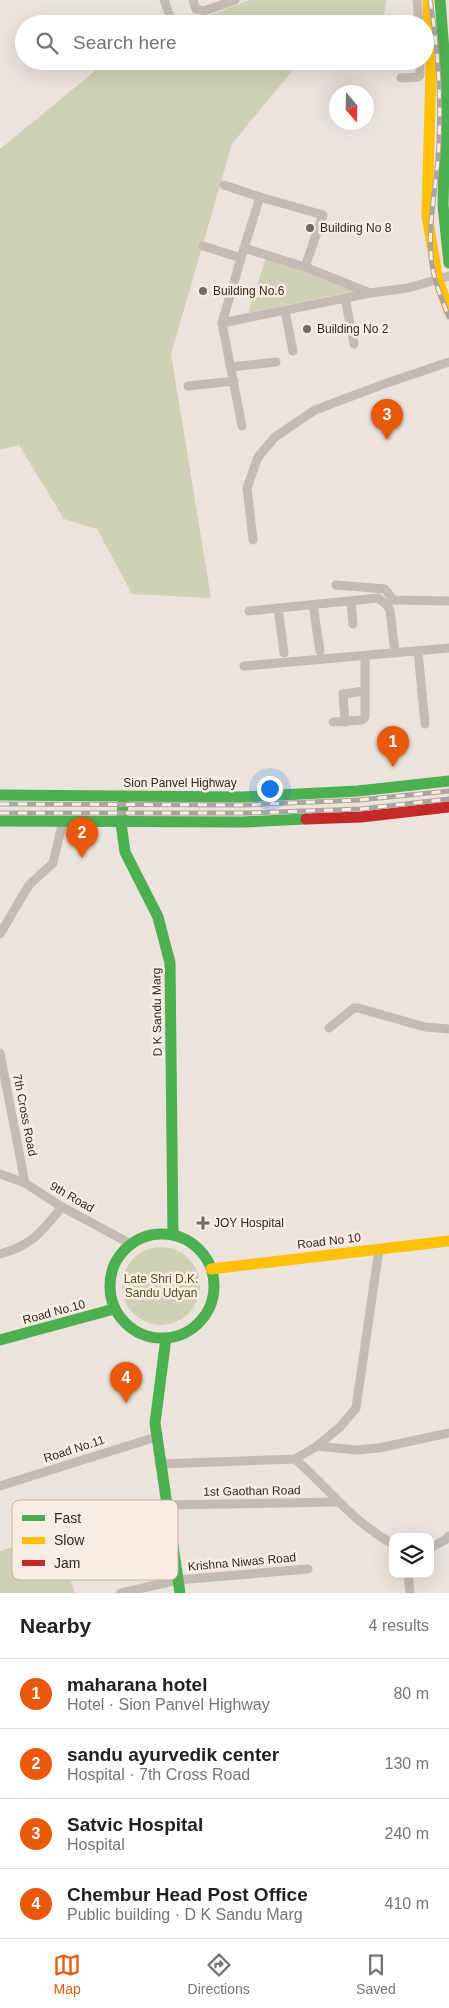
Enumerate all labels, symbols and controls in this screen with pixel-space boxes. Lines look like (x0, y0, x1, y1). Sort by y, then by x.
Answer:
search box (15, 15, 434, 70)
icon: search (33, 29, 61, 57)
text: Search here (73, 32, 177, 53)
north arrow (329, 85, 374, 130)
place label: Building No 8 (320, 221, 392, 235)
marker: Building No 8 (304, 222, 316, 234)
place label: Building No.6 (213, 284, 285, 298)
marker: Building No.6 (197, 285, 209, 297)
place label: Building No 2 (317, 322, 389, 336)
marker: Building No 2 (301, 323, 313, 335)
pin: 3 (371, 399, 403, 440)
pin: 1 (377, 726, 409, 767)
street label: Sion Panvel Highway (123, 776, 237, 790)
your location (257, 776, 283, 802)
pin: 2 (66, 817, 98, 858)
street label: D K Sandu Marg (149, 968, 165, 1056)
street label: 7th Cross Road (10, 1073, 40, 1157)
street label: 9th Road (47, 1179, 97, 1215)
marker: JOY Hospital (196, 1216, 210, 1230)
place label: JOY Hospital (214, 1216, 284, 1230)
street label: Road No 10 (296, 1230, 362, 1252)
park label: Late Shri D.K. Sandu Udyan (124, 1272, 198, 1300)
street label: Road No.10 (21, 1297, 87, 1327)
pin: 4 (110, 1362, 142, 1403)
street label: Road No.11 (42, 1432, 107, 1465)
street label: 1st Gaothan Road (203, 1483, 301, 1499)
legend (12, 1500, 178, 1580)
text: Fast (54, 1510, 81, 1526)
text: Slow (54, 1532, 85, 1548)
map controls (389, 1533, 434, 1578)
button: layers (389, 1533, 434, 1578)
street label: Krishna Niwas Road (187, 1550, 297, 1574)
text: Jam (54, 1555, 80, 1571)
text: Nearby (20, 1614, 91, 1637)
text: 4 results (369, 1617, 429, 1634)
text: maharana hotel (67, 1674, 207, 1695)
text: 1 (32, 1685, 40, 1702)
text: 80 m (393, 1685, 429, 1702)
text: Hotel · Sion Panvel Highway (67, 1696, 270, 1713)
text: sandu ayurvedik center (67, 1744, 279, 1765)
text: 2 (32, 1755, 40, 1772)
text: 130 m (385, 1755, 429, 1772)
text: Hospital · 7th Cross Road (67, 1766, 250, 1783)
text: Satvic Hospital (67, 1814, 203, 1835)
text: 3 (32, 1825, 40, 1842)
text: 240 m (385, 1825, 429, 1842)
text: Hospital (67, 1836, 125, 1853)
text: Chembur Head Post Office (67, 1884, 308, 1905)
text: 4 (32, 1895, 40, 1912)
text: 410 m (385, 1895, 429, 1912)
text: Public building · D K Sandu Marg (67, 1906, 303, 1923)
tab: Map (53, 1951, 81, 1997)
tab: Directions (188, 1951, 250, 1997)
tab: Saved (356, 1951, 396, 1997)

